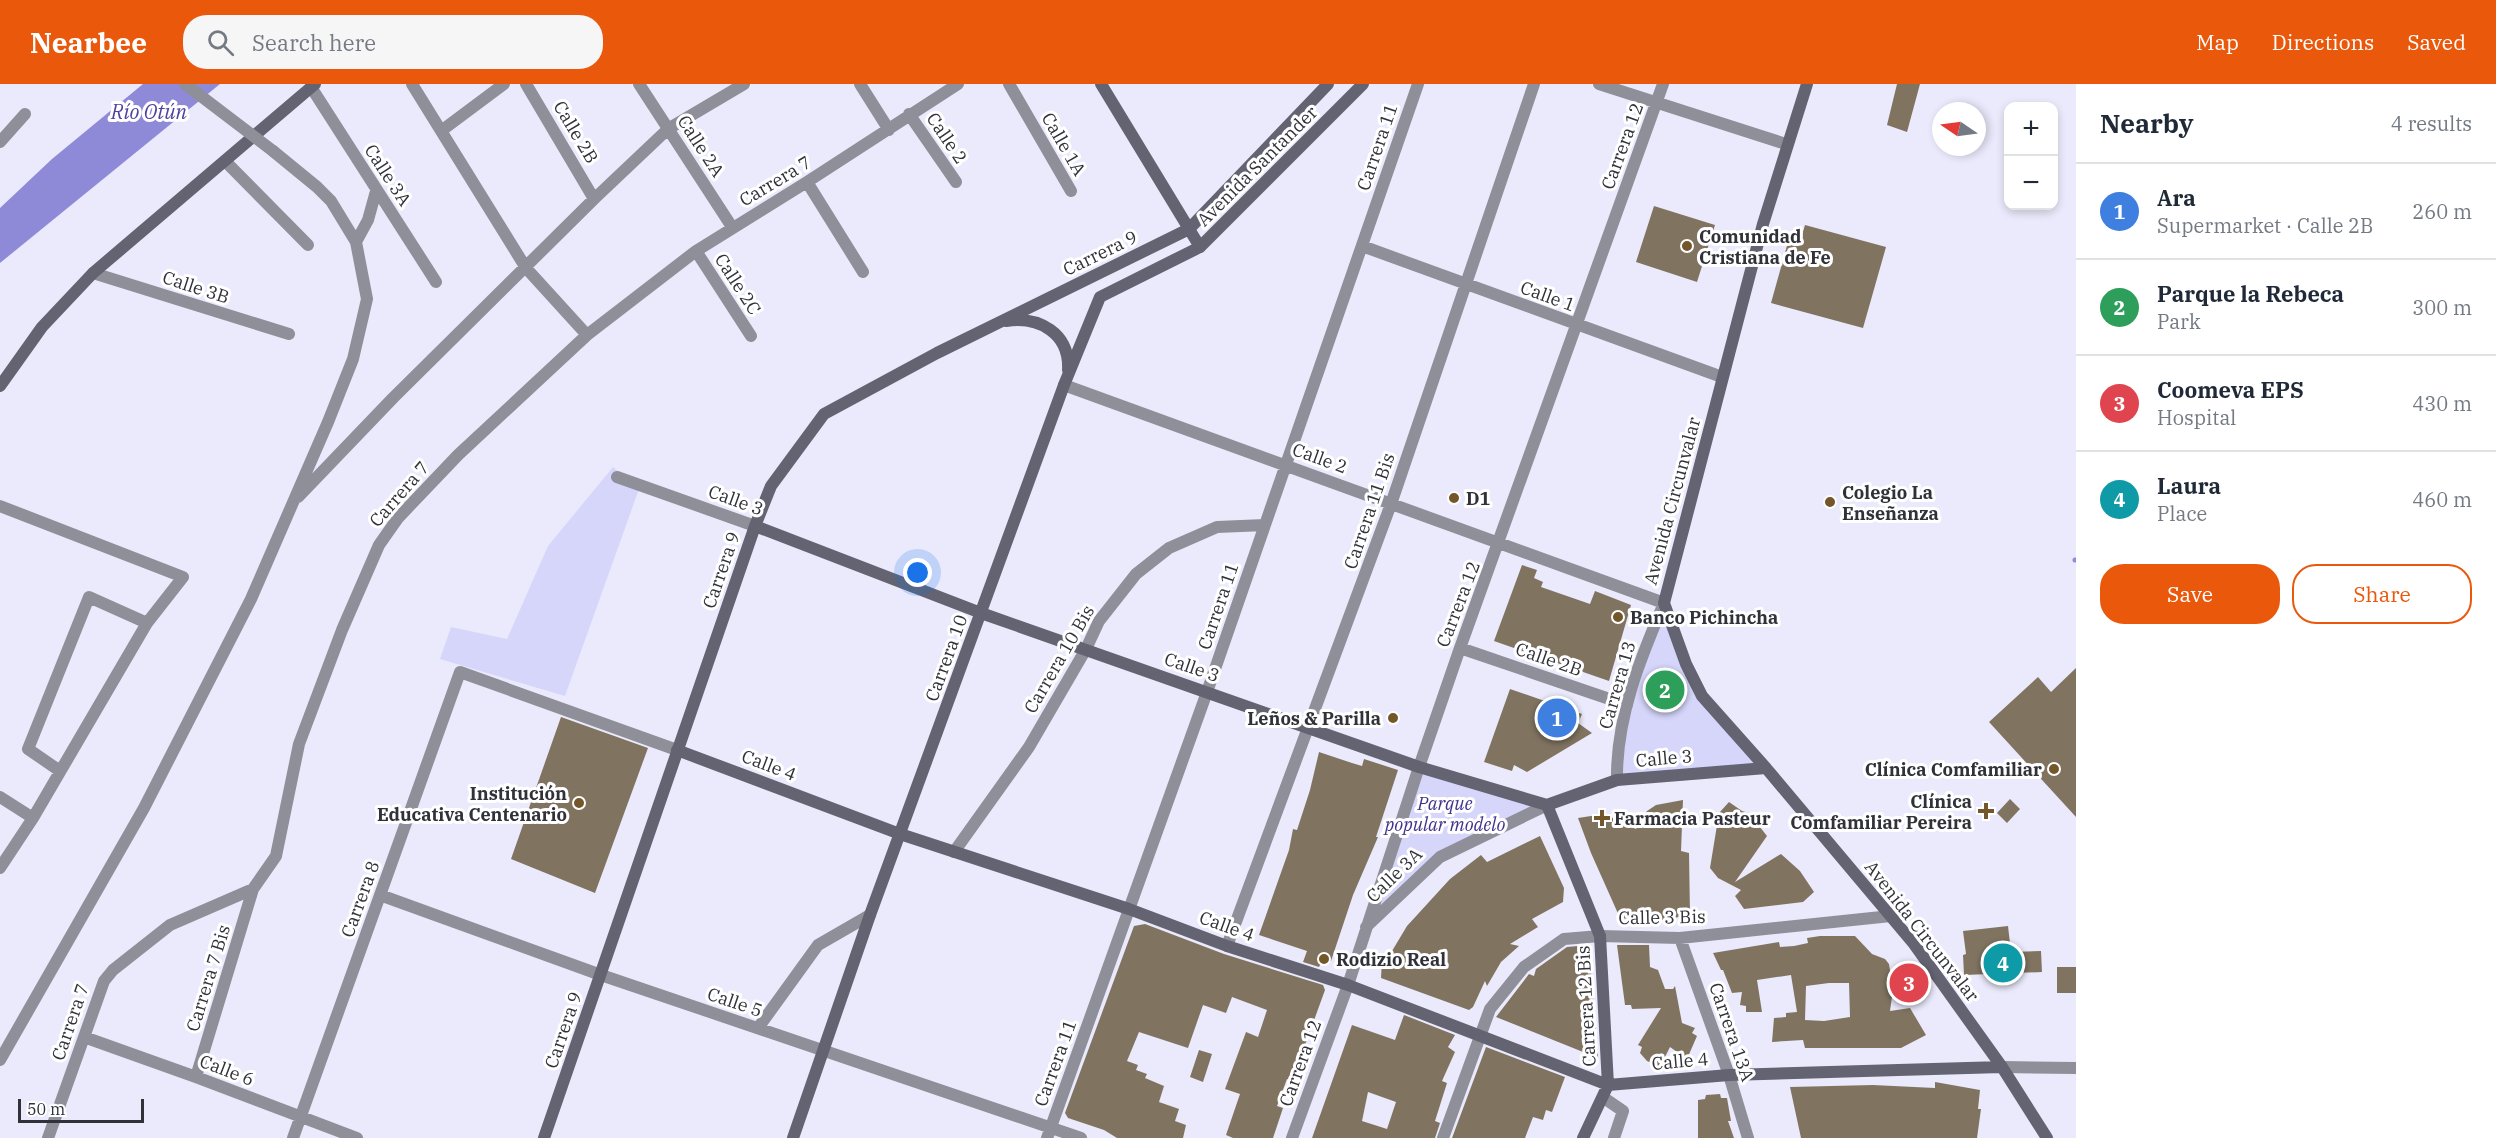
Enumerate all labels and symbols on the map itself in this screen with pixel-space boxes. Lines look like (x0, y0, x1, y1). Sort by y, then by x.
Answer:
street label: Calle 2B (548, 97, 604, 167)
water label: Río Otún (110, 98, 188, 125)
street label: Carrera 11 (1351, 100, 1403, 194)
street label: Carrera 12 (1596, 100, 1648, 192)
street label: Avenida Santander (1192, 101, 1322, 231)
north arrow (1932, 102, 1986, 156)
street label: Calle 2 (922, 108, 972, 168)
street label: Calle 1A (1037, 108, 1092, 180)
street label: Calle 2A (673, 111, 730, 182)
street label: Calle 3A (360, 140, 417, 211)
street label: Carrera 7 (735, 151, 815, 211)
street label: Carrera 9 (1059, 225, 1141, 281)
place label: Comunidad Cristiana de Fe (1699, 225, 1831, 269)
marker: Comunidad Cristiana de Fe (1680, 239, 1694, 253)
street label: Calle 2C (710, 249, 766, 319)
street label: Calle 3B (160, 265, 232, 309)
street label: Calle 1 (1517, 275, 1579, 317)
street label: Avenida Circunvalar (1639, 415, 1705, 587)
street label: Calle 2 (1289, 437, 1351, 479)
street label: Carrera 11 Bis (1338, 450, 1400, 572)
street label: Carrera 7 (364, 456, 434, 532)
street label: Calle 3 (705, 479, 767, 521)
place label: Colegio La Enseñanza (1842, 481, 1939, 525)
place label: D1 (1466, 487, 1491, 510)
marker: D1 (1447, 491, 1461, 505)
marker: Colegio La Enseñanza (1823, 495, 1837, 509)
street label: Carrera 9 (697, 529, 745, 611)
your location (903, 558, 932, 587)
street label: Carrera 12 (1431, 558, 1485, 650)
street label: Carrera 11 (1192, 559, 1244, 653)
street label: Carrera 10 Bis (1019, 601, 1099, 717)
place label: Banco Pichincha (1630, 606, 1778, 629)
marker: Banco Pichincha (1611, 610, 1625, 624)
street label: Carrera 10 (920, 612, 972, 704)
street label: Calle 2B (1513, 637, 1585, 681)
street label: Carrera 13 (1593, 638, 1641, 732)
street label: Calle 3 (1161, 647, 1223, 687)
pin: 2 (1646, 668, 1684, 712)
pin: 1 (1538, 696, 1576, 740)
place label: Leños & Parilla (1247, 707, 1381, 730)
marker: Leños & Parilla (1386, 711, 1400, 725)
street label: Calle 4 (738, 744, 800, 786)
street label: Calle 3 (1635, 744, 1693, 772)
place label: Clínica Comfamiliar (1865, 758, 2042, 781)
marker: Clínica Comfamiliar (2047, 762, 2061, 776)
place label: Institución Educativa Centenario (377, 782, 567, 826)
place label: Clínica Comfamiliar Pereira (1790, 790, 1972, 834)
park label: Parque popular modelo (1383, 792, 1505, 836)
marker: Institución Educativa Centenario (572, 796, 586, 810)
marker: Clínica Comfamiliar Pereira (1977, 802, 1995, 820)
place label: Farmacia Pasteur (1614, 807, 1771, 830)
marker: Farmacia Pasteur (1595, 811, 1609, 825)
street label: Calle 3A (1361, 842, 1427, 907)
street label: Avenida Circunvalar (1860, 856, 1984, 1006)
street label: Carrera 8 (336, 858, 384, 940)
street label: Calle 4 (1196, 905, 1258, 947)
street label: Calle 3 Bis (1618, 905, 1706, 929)
street label: Carrera 7 Bis (181, 922, 235, 1034)
pin: 4 (1984, 940, 2022, 986)
street label: Carrera 12 Bis (1571, 945, 1601, 1067)
place label: Rodizio Real (1336, 948, 1446, 971)
marker: Rodizio Real (1317, 952, 1331, 966)
pin: 3 (1890, 960, 1928, 1006)
street label: Carrera 13A (1704, 980, 1760, 1085)
street label: Carrera 7 (46, 981, 94, 1063)
street label: Calle 5 (704, 982, 766, 1022)
street label: Carrera 9 (539, 989, 587, 1071)
street label: Carrera 11 (1029, 1017, 1081, 1109)
street label: Carrera 12 (1274, 1017, 1326, 1109)
street label: Calle 4 (1651, 1047, 1709, 1075)
street label: Calle 6 (196, 1049, 258, 1091)
scale bar (18, 1096, 144, 1124)

